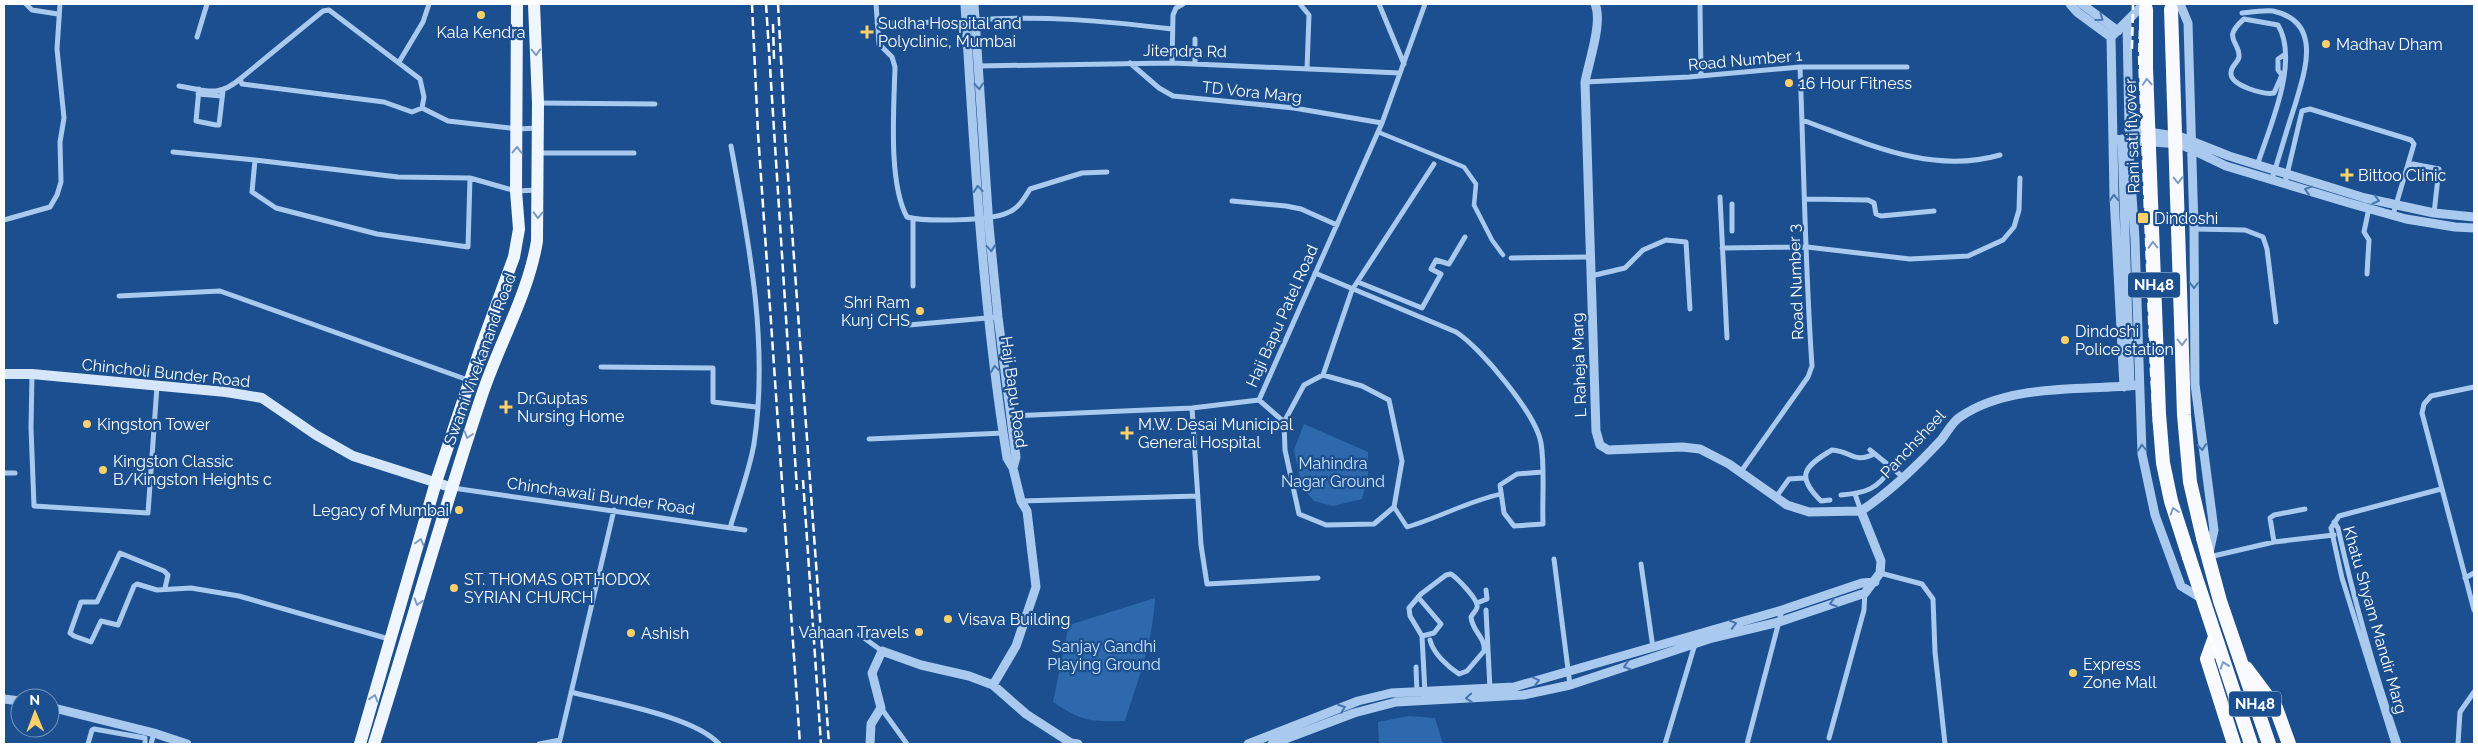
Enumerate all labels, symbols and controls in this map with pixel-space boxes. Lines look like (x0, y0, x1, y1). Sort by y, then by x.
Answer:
marker: Kala Kendra (475, 9, 487, 21)
one-way arrow (2094, 12, 2104, 21)
place label: Sudha Hospital and Polyclinic, Mumbai (878, 14, 1022, 51)
place label: Kala Kendra (437, 23, 525, 42)
marker: Sudha Hospital and Polyclinic, Mumbai (860, 25, 874, 39)
place label: Madhav Dham (2336, 35, 2443, 54)
marker: Madhav Dham (2320, 38, 2332, 50)
street label: Jitendra Rd (1143, 41, 1227, 61)
street label: Road Number 1 (1687, 46, 1803, 74)
one-way arrow (530, 49, 541, 57)
place label: 16 Hour Fitness (1799, 74, 1912, 93)
street label: TD Vora Marg (1201, 77, 1303, 107)
marker: 16 Hour Fitness (1783, 77, 1795, 89)
street label: Rani sati flyover (2120, 78, 2144, 194)
one-way arrow (2141, 78, 2152, 86)
one-way arrow (973, 83, 984, 91)
one-way arrow (512, 146, 522, 154)
place label: Bittoo Clinic (2358, 166, 2446, 185)
marker: Bittoo Clinic (2340, 168, 2354, 182)
one-way arrow (2172, 176, 2183, 184)
one-way arrow (972, 185, 983, 193)
one-way arrow (2304, 186, 2313, 196)
one-way arrow (2109, 194, 2120, 202)
one-way arrow (2371, 194, 2380, 205)
place label: Dindoshi (2154, 209, 2218, 228)
marker: Dindoshi (2136, 211, 2150, 225)
one-way arrow (533, 212, 543, 219)
street label: Road Number 3 (1784, 224, 1808, 340)
one-way arrow (2148, 241, 2158, 248)
street label: Haji Bapu Patel Road (1242, 242, 1322, 390)
one-way arrow (985, 245, 996, 253)
street label: Swami Vivekanand Road (440, 270, 520, 448)
road number: NH48 (2128, 272, 2180, 298)
one-way arrow (2189, 282, 2199, 289)
place label: Shri Ram Kunj CHS (841, 293, 910, 330)
marker: Shri Ram Kunj CHS (914, 305, 926, 317)
street label: L Raheja Marg (1568, 312, 1590, 418)
place label: Dindoshi Police station (2075, 322, 2174, 359)
marker: Dindoshi Police station (2059, 334, 2071, 346)
street label: Haji Bapu Road (997, 335, 1031, 449)
one-way arrow (2177, 339, 2187, 347)
street label: Chincholi Bunder Road (81, 355, 251, 391)
one-way arrow (990, 364, 1000, 373)
place label: Dr.Guptas Nursing Home (517, 389, 624, 426)
marker: Dr.Guptas Nursing Home (499, 400, 513, 414)
street label: Panchsheel (1877, 406, 1950, 482)
place label: Kingston Tower (97, 415, 211, 434)
place label: M.W. Desai Municipal General Hospital (1138, 415, 1294, 452)
marker: Kingston Tower (81, 418, 93, 430)
marker: M.W. Desai Municipal General Hospital (1120, 426, 1134, 440)
one-way arrow (464, 430, 474, 439)
one-way arrow (2196, 443, 2207, 451)
one-way arrow (2136, 444, 2147, 452)
place label: Kingston Classic B/Kingston Heights c (113, 452, 272, 489)
park label: Mahindra Nagar Ground (1281, 454, 1385, 491)
marker: Kingston Classic B/Kingston Heights c (97, 464, 109, 476)
street label: Chinchawali Bunder Road (506, 473, 696, 519)
place label: Legacy of Mumbai (312, 501, 449, 520)
marker: Legacy of Mumbai (453, 504, 465, 516)
one-way arrow (2170, 507, 2180, 515)
street label: Khatu Shyam Mandir Marg (2339, 524, 2411, 716)
one-way arrow (415, 538, 425, 546)
place label: ST. THOMAS ORTHODOX SYRIAN CHURCH (464, 570, 651, 607)
marker: ST. THOMAS ORTHODOX SYRIAN CHURCH (448, 582, 460, 594)
one-way arrow (414, 597, 424, 605)
one-way arrow (1829, 597, 1837, 607)
place label: Visava Building (958, 610, 1070, 629)
marker: Visava Building (942, 613, 954, 625)
one-way arrow (1728, 619, 1737, 630)
place label: Vahaan Travels (798, 623, 909, 642)
place label: Ashish (641, 624, 689, 643)
marker: Vahaan Travels (913, 626, 925, 638)
marker: Ashish (625, 627, 637, 639)
park label: Sanjay Gandhi Playing Ground (1047, 637, 1161, 674)
place label: Express Zone Mall (2083, 655, 2157, 692)
one-way arrow (1624, 661, 1632, 671)
one-way arrow (2220, 661, 2230, 669)
marker: Express Zone Mall (2067, 667, 2079, 679)
one-way arrow (1532, 676, 1540, 686)
north arrow (10, 688, 60, 738)
text: N (29, 692, 40, 708)
road number: NH48 (2229, 692, 2281, 716)
one-way arrow (1465, 693, 1473, 704)
one-way arrow (368, 694, 378, 702)
one-way arrow (1337, 704, 1346, 714)

